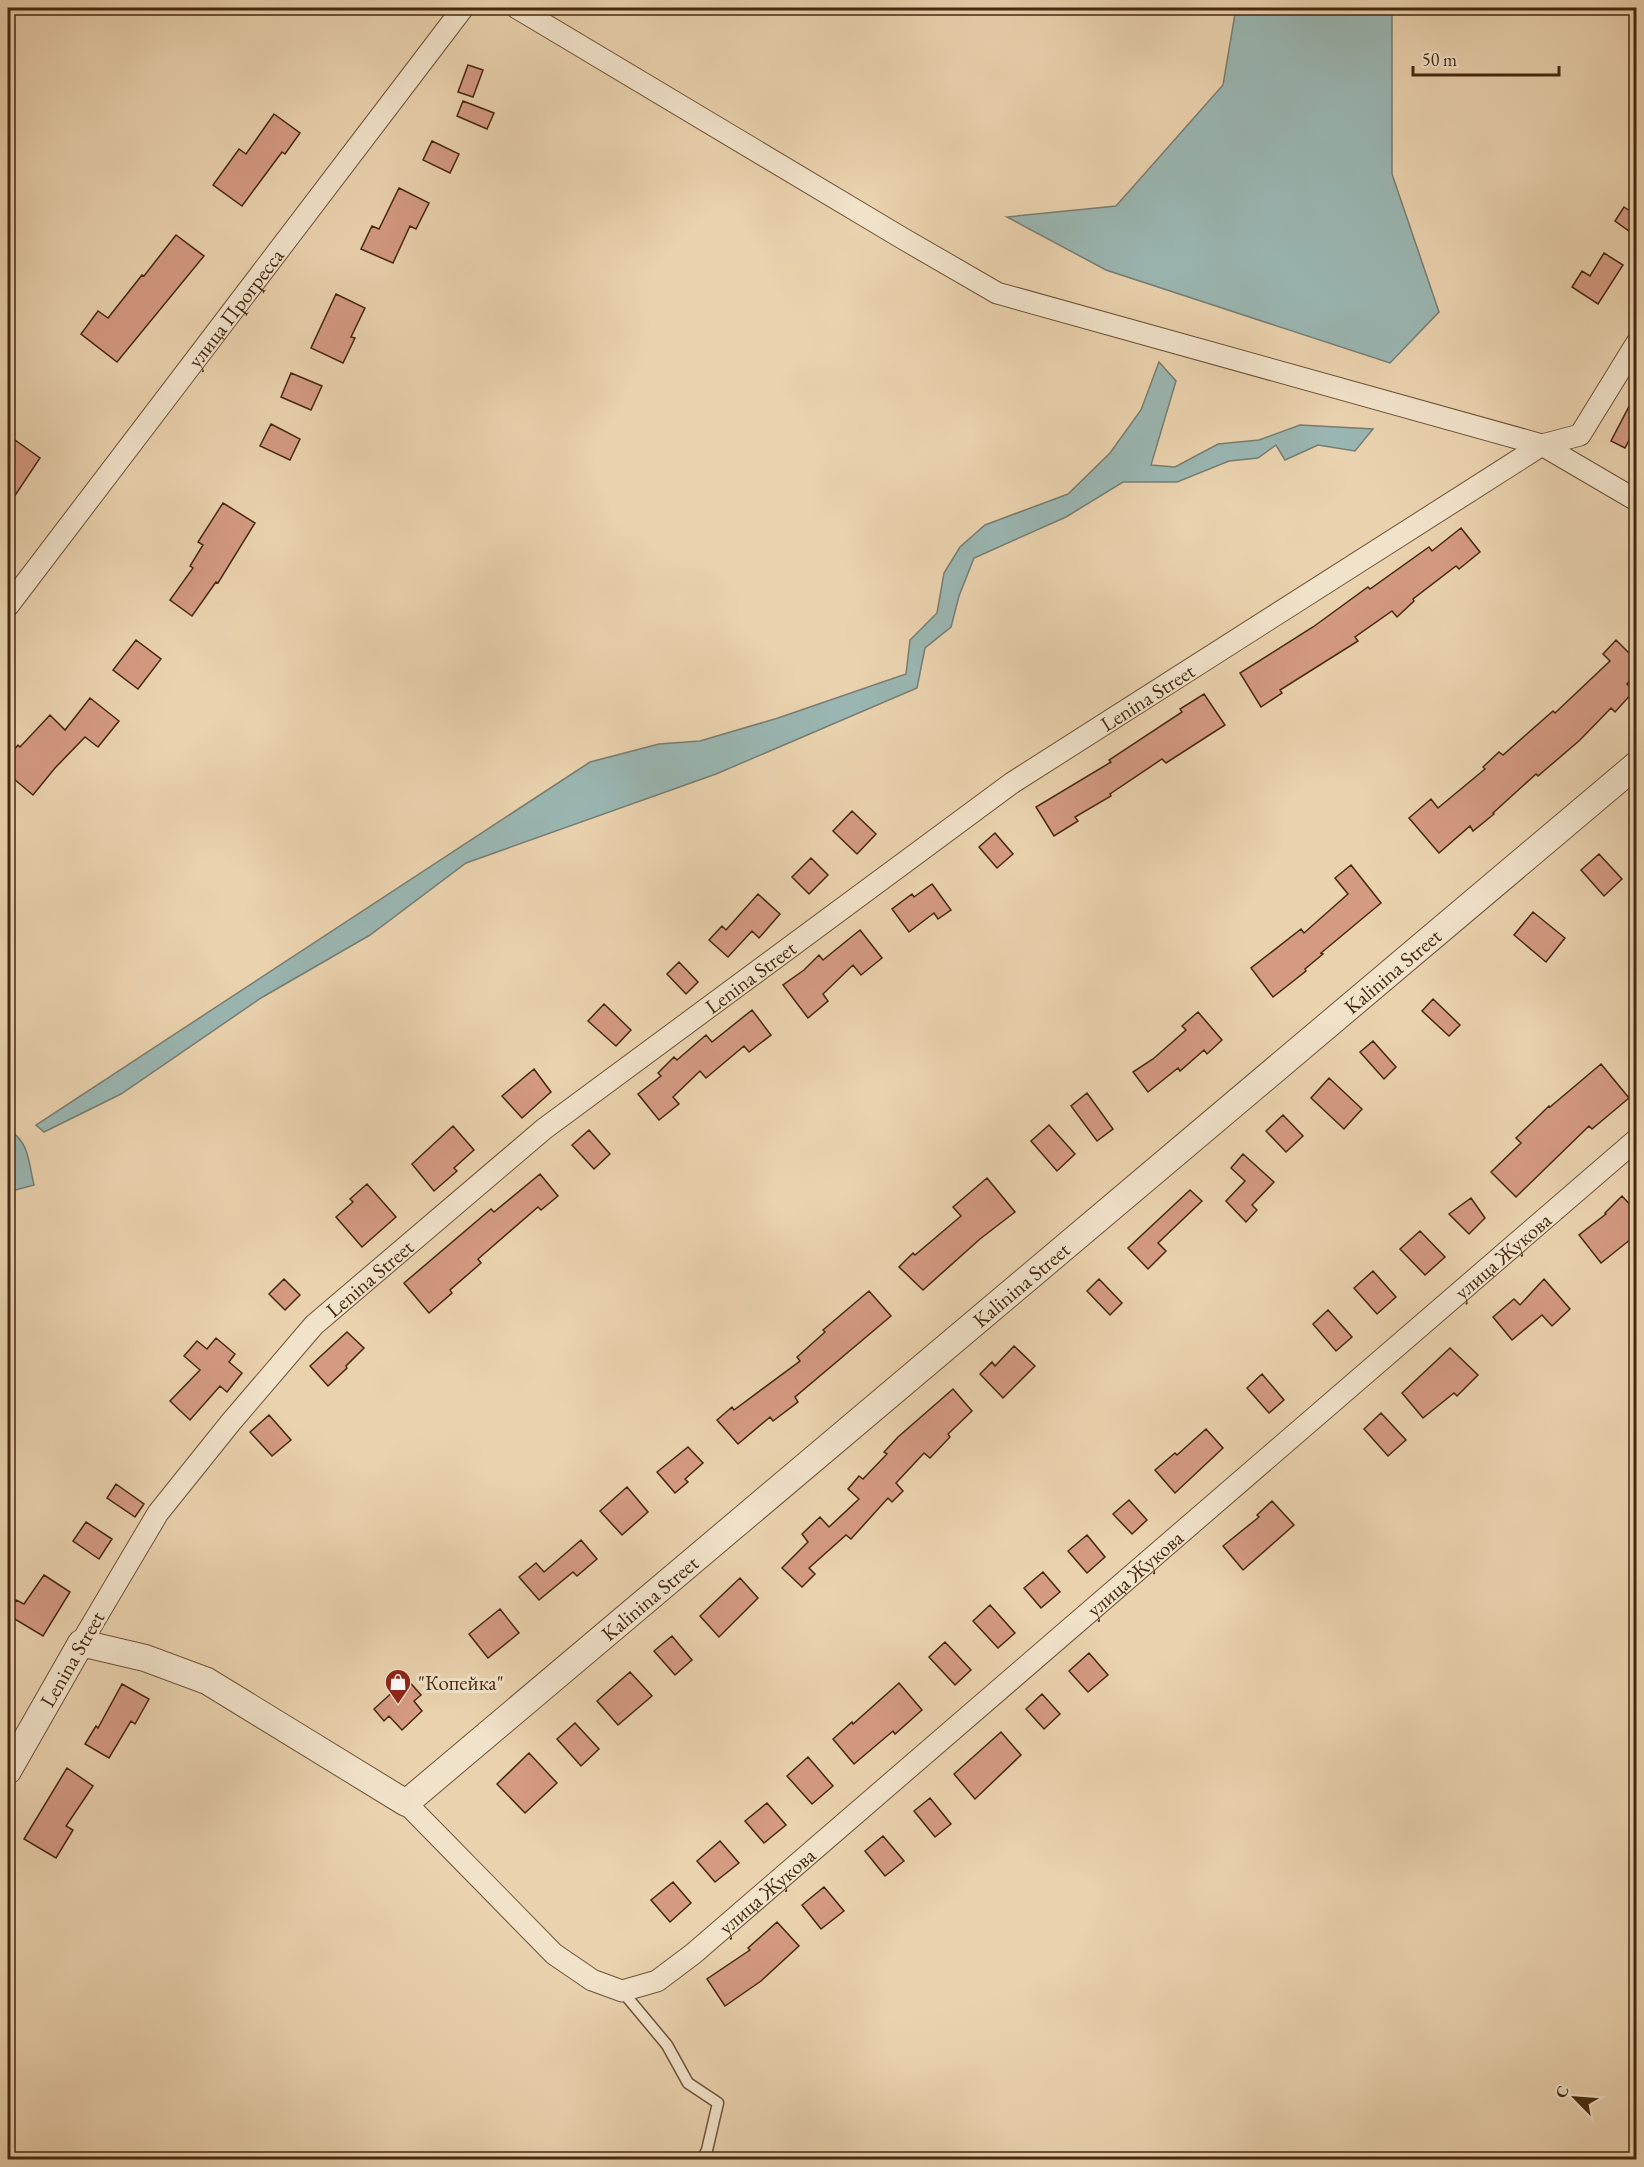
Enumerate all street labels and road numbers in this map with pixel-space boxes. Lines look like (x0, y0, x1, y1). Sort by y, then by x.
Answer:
street label: улица Прогресса (181, 242, 290, 373)
street label: Lenina Street (1095, 657, 1200, 737)
street label: Kalinina Street (1338, 922, 1447, 1019)
street label: Lenina Street (699, 934, 801, 1019)
street label: улица Жукова (1448, 1206, 1557, 1305)
street label: Lenina Street (320, 1233, 419, 1323)
street label: Kalinina Street (967, 1235, 1075, 1333)
street label: улица Жукова (1080, 1523, 1189, 1622)
street label: Kalinina Street (595, 1549, 704, 1646)
street label: Lenina Street (34, 1606, 111, 1712)
street label: улица Жукова (712, 1841, 821, 1940)

